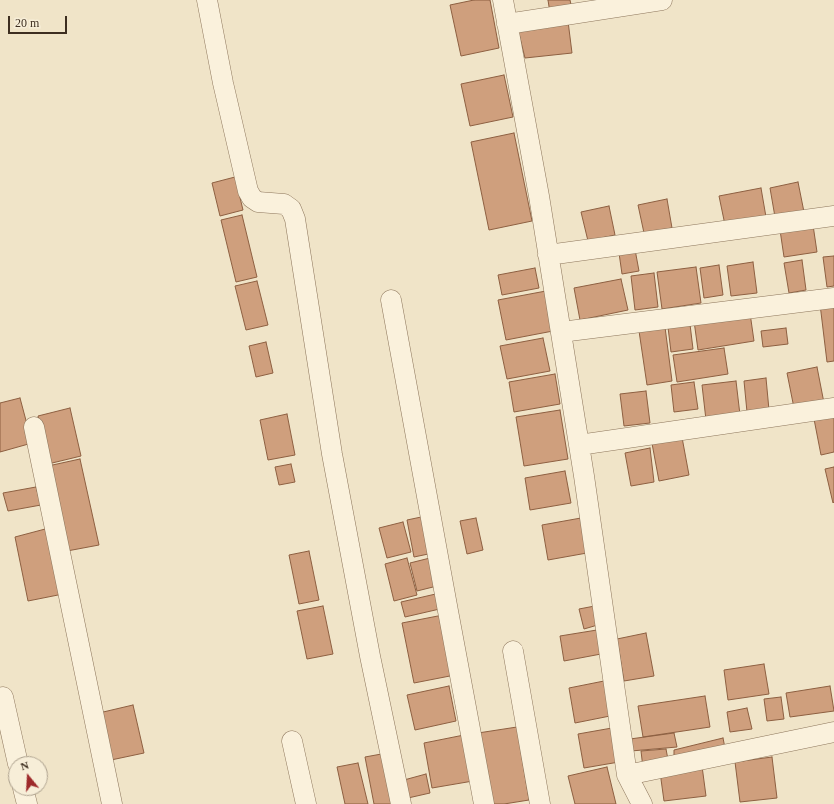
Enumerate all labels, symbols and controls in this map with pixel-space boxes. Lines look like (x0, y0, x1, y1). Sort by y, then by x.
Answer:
scale bar (10, 8, 69, 34)
text: 20 m (15, 16, 39, 30)
north arrow (8, 756, 48, 796)
text: N (19, 759, 30, 772)

